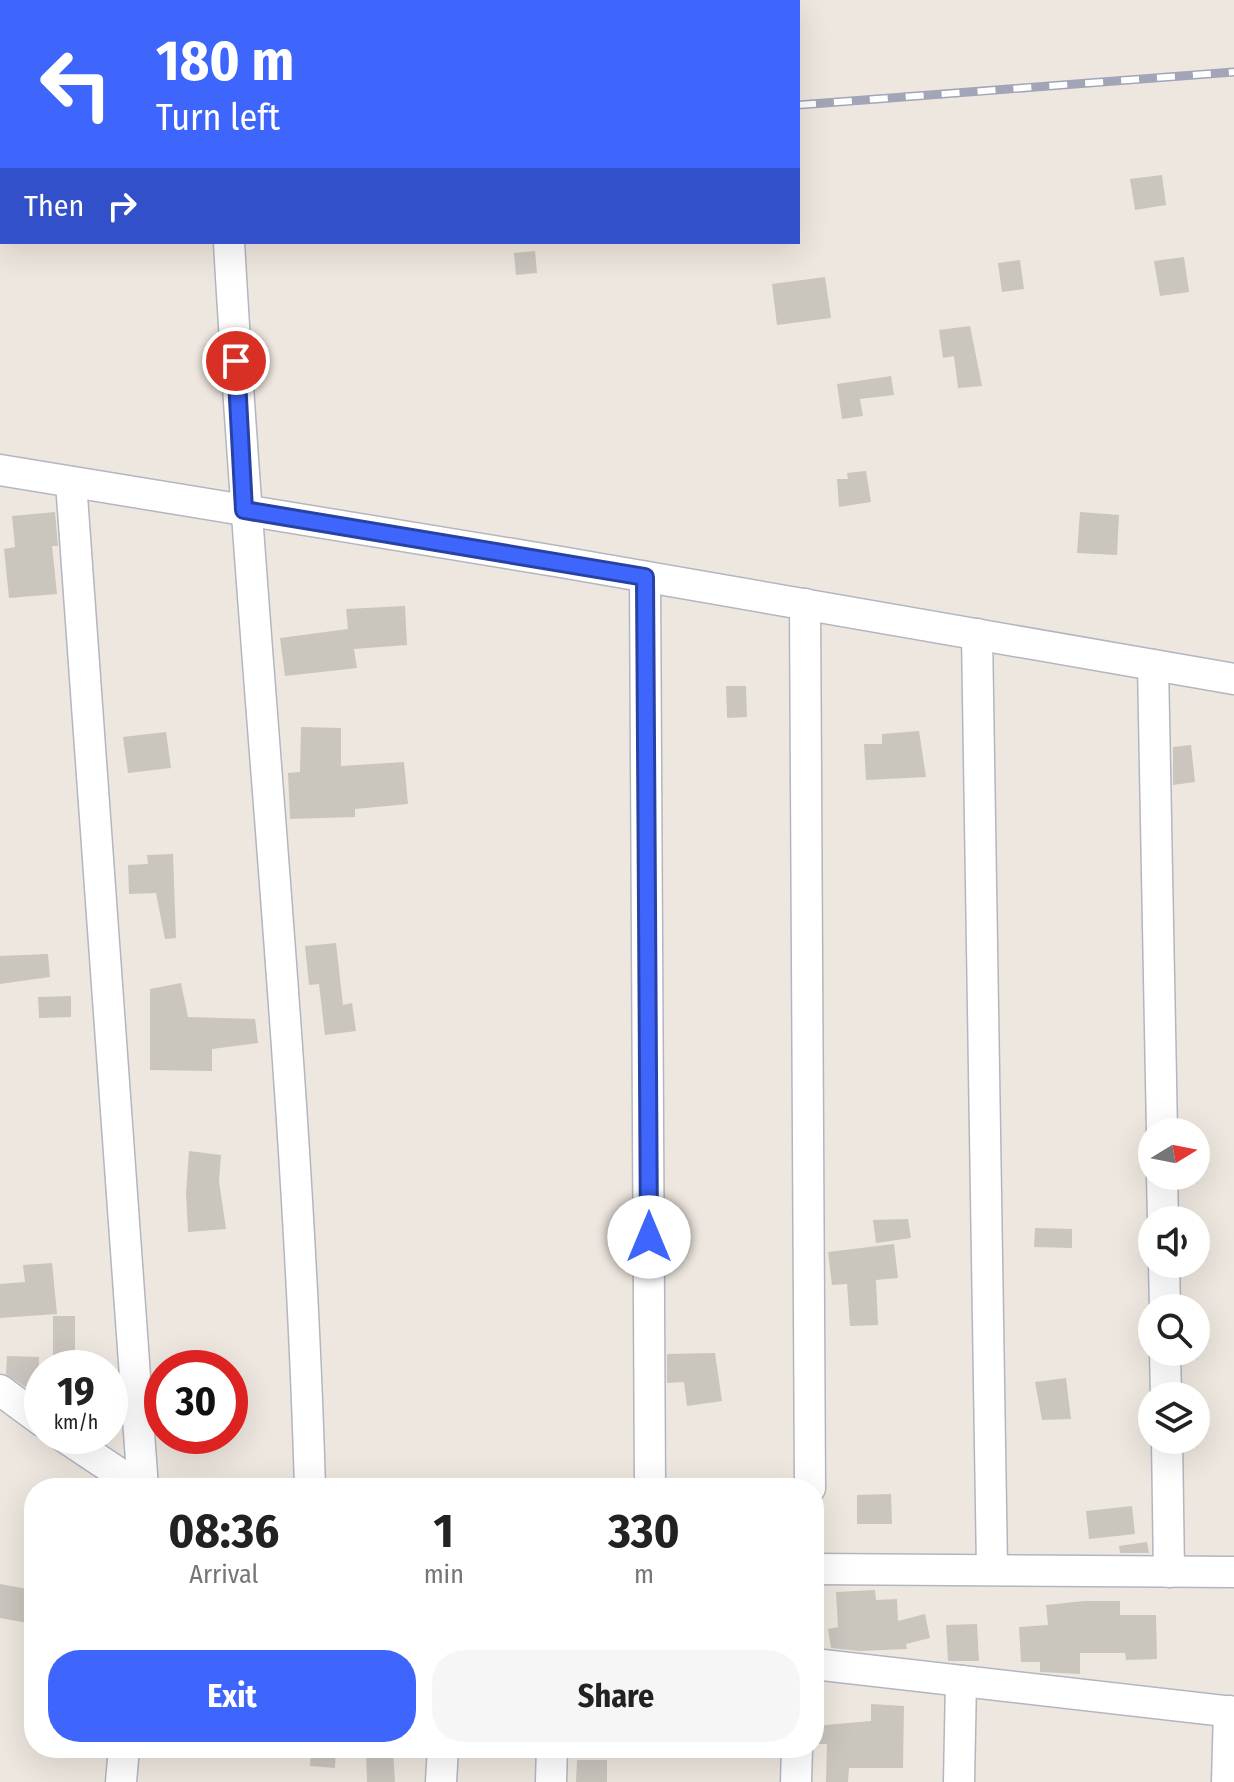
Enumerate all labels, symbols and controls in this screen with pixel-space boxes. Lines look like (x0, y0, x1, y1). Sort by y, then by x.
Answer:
text: 180 m (156, 28, 294, 95)
icon: left (24, 32, 128, 136)
text: Turn left (156, 96, 280, 140)
icon: right (100, 184, 144, 228)
text: Then (24, 188, 84, 224)
pin (202, 327, 270, 395)
icon: arrive (214, 339, 258, 383)
north arrow (1138, 1118, 1210, 1190)
map controls (1138, 1118, 1210, 1454)
position arrow (607, 1195, 691, 1279)
button: sound (1138, 1206, 1210, 1278)
button: search (1138, 1294, 1210, 1366)
speed limit sign: 30 (144, 1350, 248, 1454)
text: 19 (57, 1368, 95, 1416)
button: layers (1138, 1382, 1210, 1454)
text: km/h (54, 1410, 98, 1434)
text: 08:36 (168, 1502, 279, 1560)
text: 1 (434, 1502, 454, 1560)
text: 330 (608, 1502, 680, 1560)
text: Arrival (189, 1559, 258, 1590)
text: min (424, 1559, 464, 1590)
text: m (634, 1559, 654, 1590)
button: Exit (48, 1650, 416, 1742)
button: Share (432, 1650, 800, 1742)

